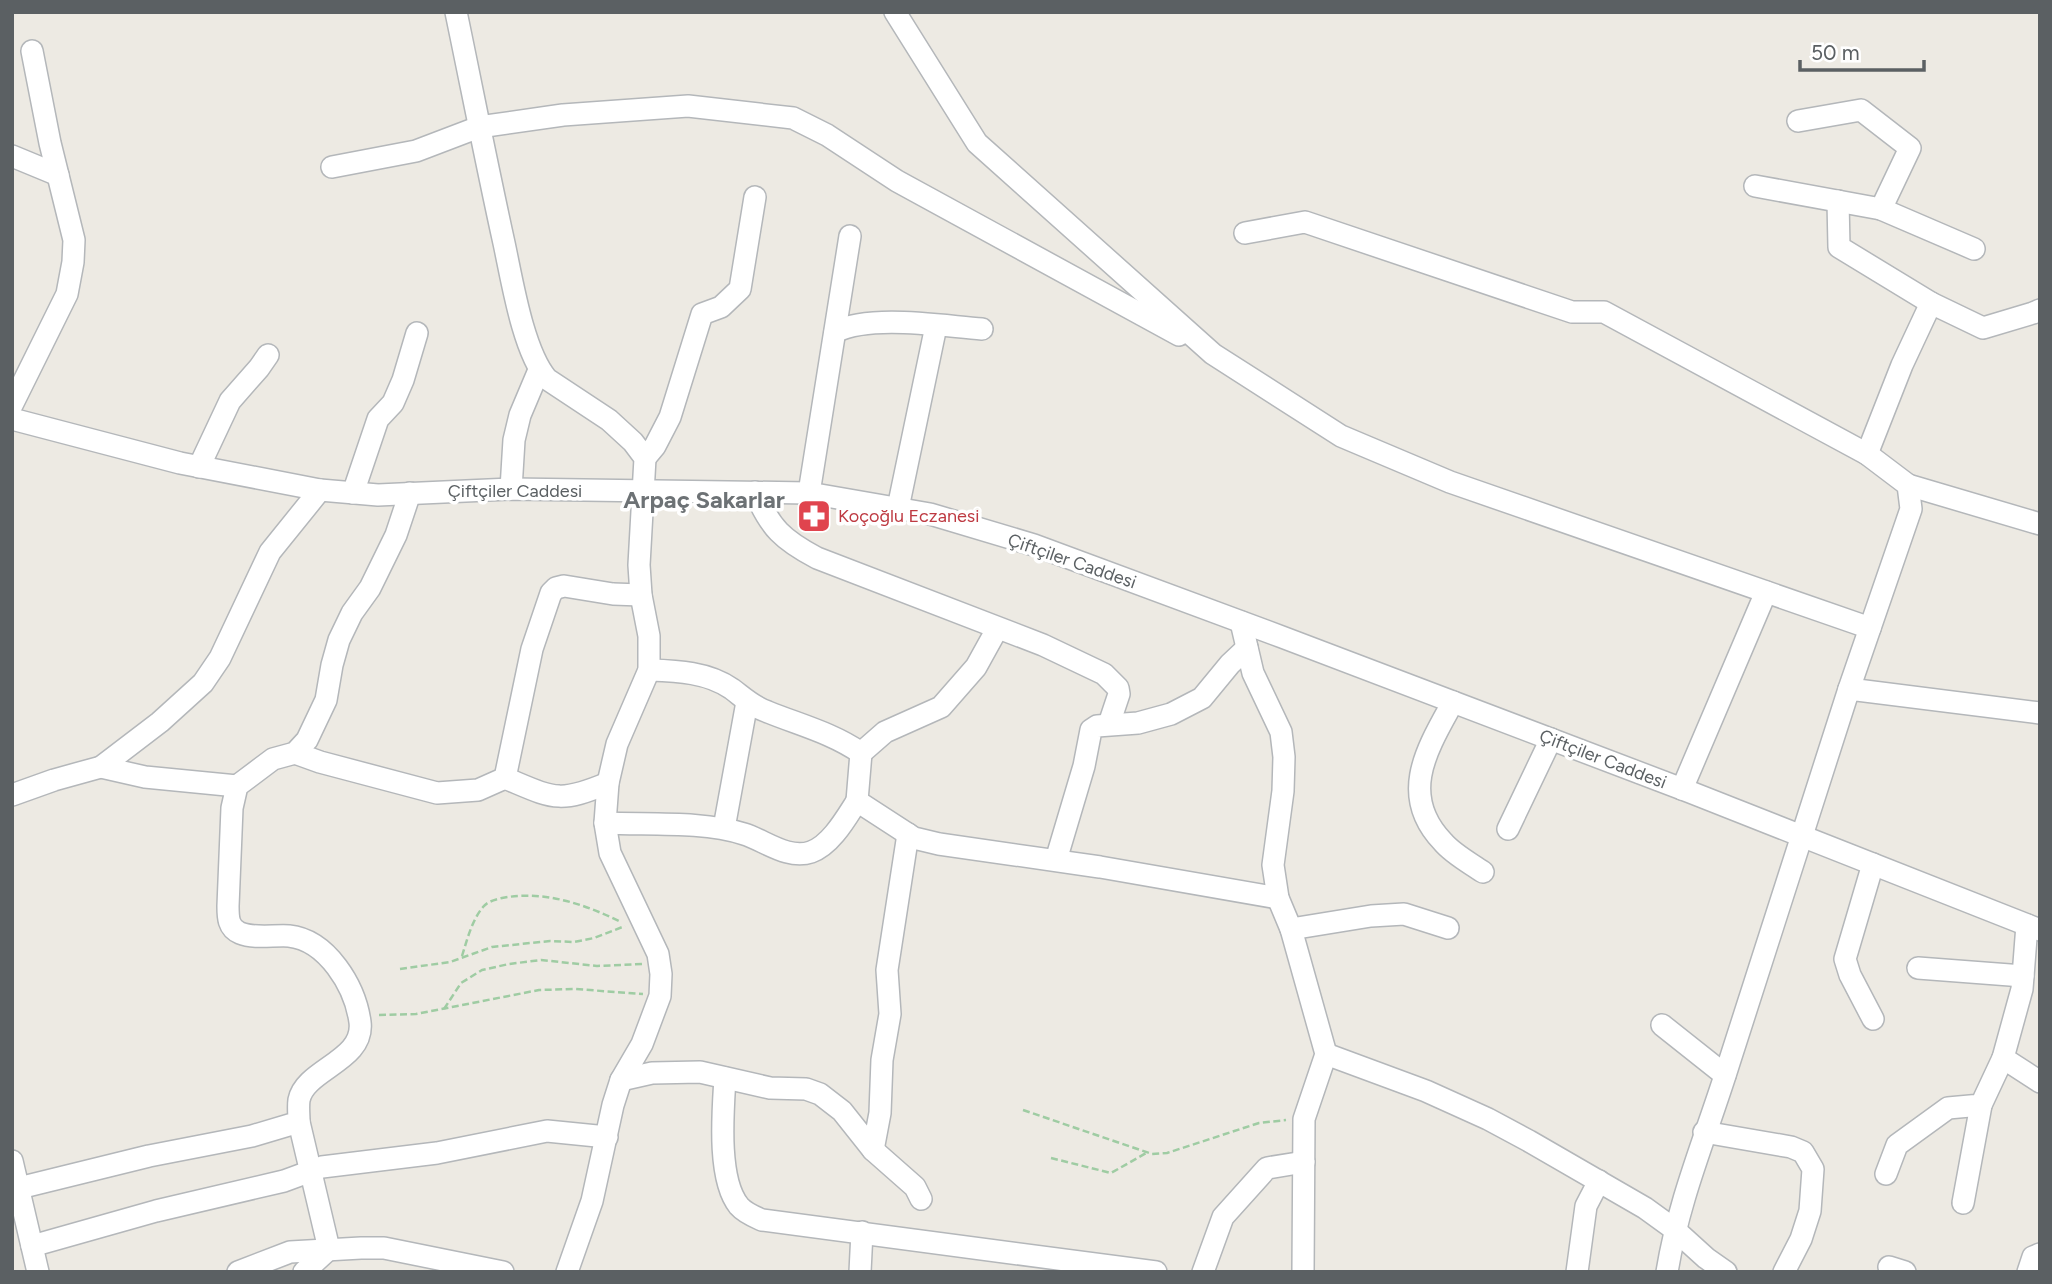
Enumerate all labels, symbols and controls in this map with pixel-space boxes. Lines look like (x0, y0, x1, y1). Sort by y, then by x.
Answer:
scale bar (1800, 28, 1924, 72)
text: 50 m (1811, 40, 1860, 65)
street label: Çiftçiler Caddesi (448, 480, 582, 502)
district label: Arpaç Sakarlar (623, 485, 785, 514)
pharmacy icon: Koçoğlu Eczanesi (795, 497, 833, 535)
place label: Koçoğlu Eczanesi (838, 505, 979, 527)
street label: Çiftçiler Caddesi (1005, 529, 1139, 593)
street label: Çiftçiler Caddesi (1536, 725, 1670, 793)

